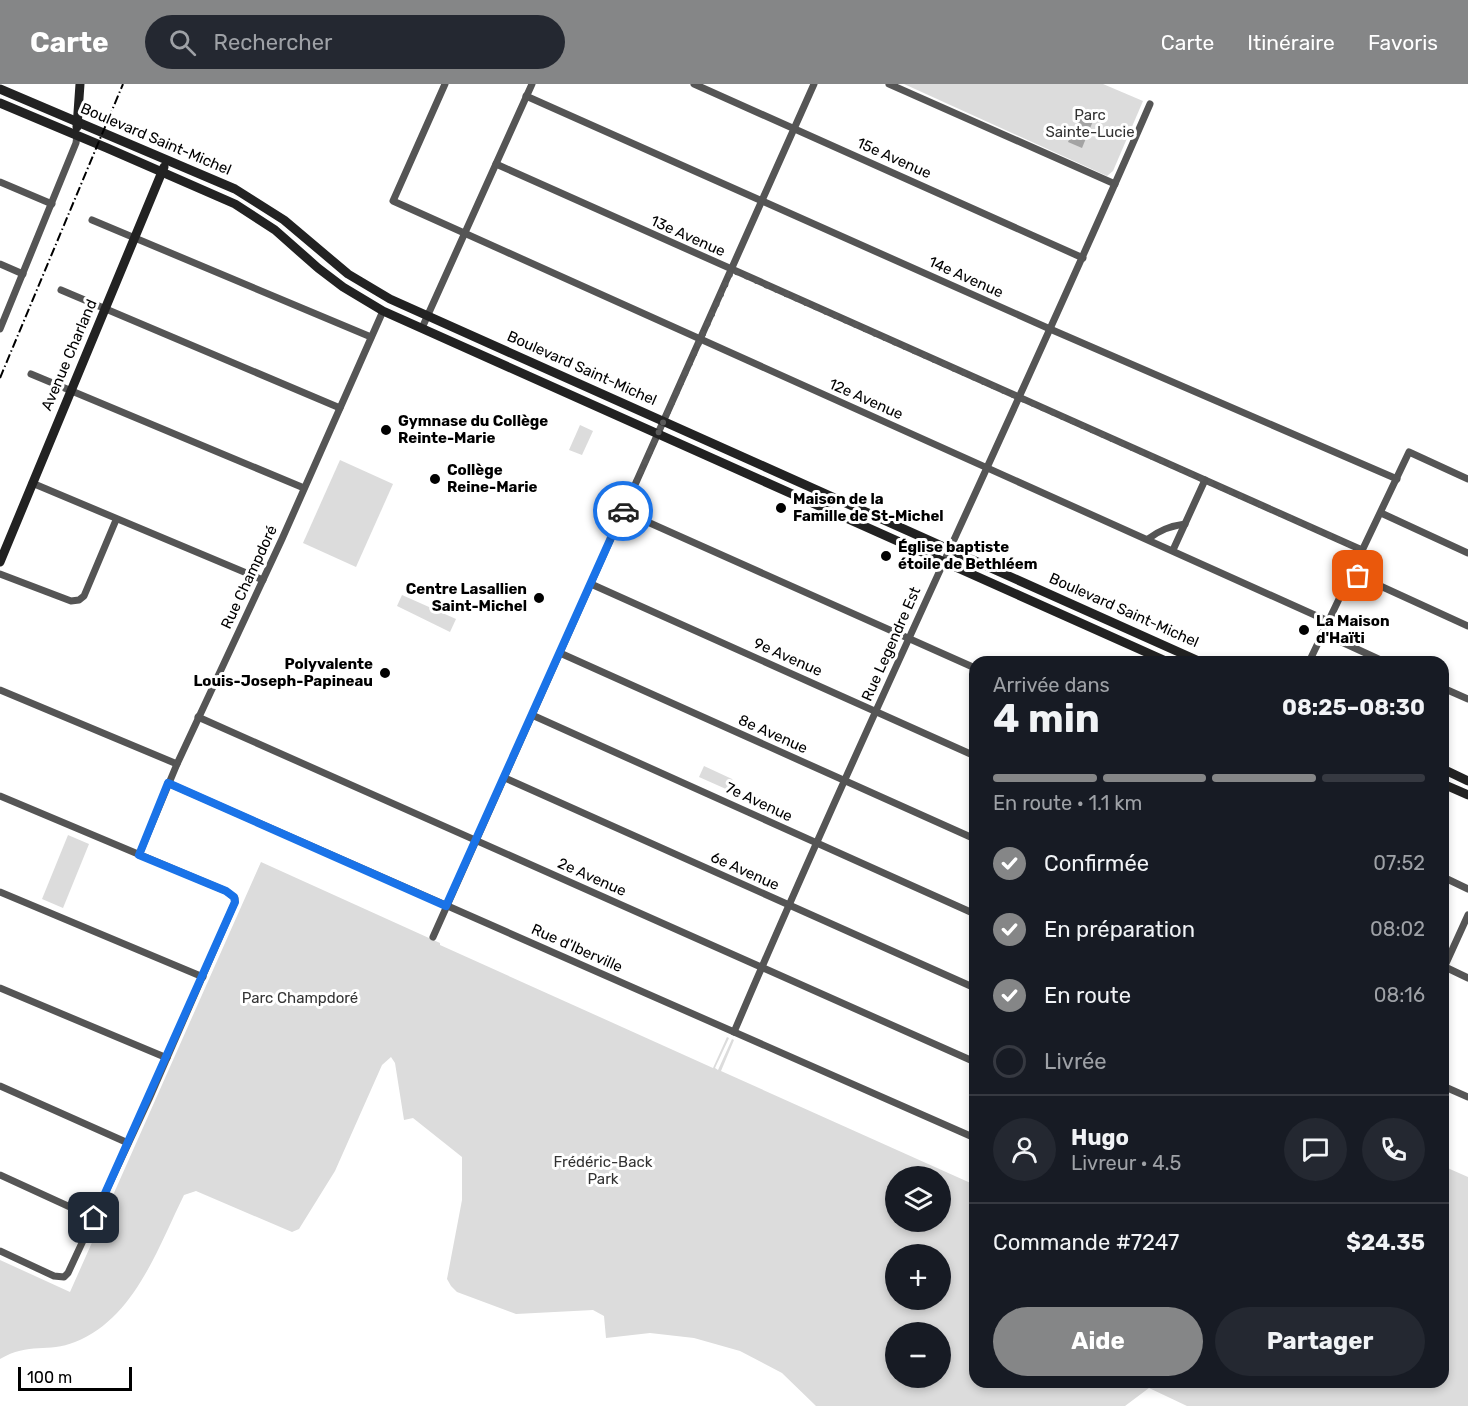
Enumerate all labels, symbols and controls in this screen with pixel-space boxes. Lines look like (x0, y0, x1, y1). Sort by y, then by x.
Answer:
search box (145, 15, 565, 69)
text: Carte (30, 26, 109, 59)
icon: search (166, 26, 199, 59)
text: Rechercher (214, 29, 332, 56)
text: Carte (1161, 30, 1214, 55)
text: Itinéraire (1247, 30, 1335, 55)
text: Favoris (1368, 30, 1438, 55)
street label: Boulevard Saint-Michel (78, 99, 234, 179)
park label: Parc Sainte-Lucie (1045, 106, 1135, 141)
street label: 15e Avenue (854, 134, 934, 182)
street label: 13e Avenue (648, 212, 728, 260)
street label: 14e Avenue (926, 253, 1006, 301)
street label: Avenue Charland (37, 297, 101, 413)
street label: Boulevard Saint-Michel (504, 327, 660, 409)
street label: 12e Avenue (826, 375, 906, 423)
place label: Gymnase du Collège Reinte-Marie (398, 412, 548, 447)
marker: Gymnase du Collège Reinte-Marie (379, 423, 393, 437)
place label: Collège Reine-Marie (447, 461, 537, 496)
marker: Collège Reine-Marie (428, 472, 442, 486)
courier (593, 481, 653, 541)
place label: Maison de la Famille de St-Michel (793, 490, 944, 525)
icon: car (607, 495, 640, 528)
marker: Maison de la Famille de St-Michel (774, 501, 788, 515)
street label: Rue Champdoré (217, 522, 281, 632)
place label: Église baptiste étoile de Bethléem (898, 538, 1037, 573)
marker: Église baptiste étoile de Bethléem (879, 549, 893, 563)
pin (1332, 550, 1383, 601)
icon: bag (1341, 559, 1374, 592)
street label: Boulevard Saint-Michel (1046, 569, 1202, 651)
place label: Centre Lasallien Saint-Michel (406, 580, 527, 615)
street label: Rue Legendre Est (858, 584, 924, 704)
marker: Centre Lasallien Saint-Michel (532, 591, 546, 605)
place label: La Maison d'Haïti (1316, 612, 1390, 647)
marker: La Maison d'Haïti (1297, 623, 1311, 637)
street label: 9e Avenue (751, 634, 825, 680)
place label: Polyvalente Louis-Joseph-Papineau (193, 655, 373, 690)
marker: Polyvalente Louis-Joseph-Papineau (378, 666, 392, 680)
text: Arrivée dans (993, 673, 1110, 697)
text: 08:25–08:30 (1282, 694, 1425, 721)
text: 4 min (993, 696, 1100, 742)
street label: 8e Avenue (736, 711, 810, 757)
street label: 7e Avenue (723, 779, 795, 825)
text: En route · 1.1 km (993, 791, 1142, 815)
icon: check (993, 847, 1026, 880)
street label: 6e Avenue (708, 848, 782, 894)
text: Confirmée (1044, 850, 1149, 877)
text: 07:52 (1373, 851, 1425, 875)
street label: 2e Avenue (555, 854, 629, 900)
icon: check (993, 913, 1026, 946)
text: En préparation (1044, 916, 1195, 943)
text: 08:02 (1370, 917, 1425, 941)
street label: Rue d'Iberville (529, 920, 625, 976)
icon: check (993, 979, 1026, 1012)
text: En route (1044, 982, 1131, 1009)
text: 08:16 (1374, 983, 1425, 1007)
park label: Parc Champdoré (242, 989, 358, 1007)
text: Livrée (1044, 1048, 1107, 1075)
button: person (993, 1118, 1056, 1181)
button: chat (1284, 1118, 1347, 1181)
button: phone (1362, 1118, 1425, 1181)
text: Hugo (1071, 1124, 1129, 1151)
text: Livreur · 4.5 (1071, 1151, 1181, 1175)
park label: Frédéric-Back Park (554, 1153, 653, 1188)
map controls (885, 1166, 951, 1388)
button: layers (885, 1166, 951, 1232)
pin (68, 1192, 119, 1243)
icon: home (77, 1201, 110, 1234)
text: Commande #7247 (993, 1229, 1179, 1256)
text: $24.35 (1346, 1229, 1425, 1256)
button: + (885, 1244, 951, 1310)
button: Aide (993, 1307, 1203, 1376)
button: Partager (1215, 1307, 1425, 1376)
button: − (885, 1322, 951, 1388)
scale bar (18, 1364, 132, 1392)
text: 100 m (27, 1368, 72, 1387)

